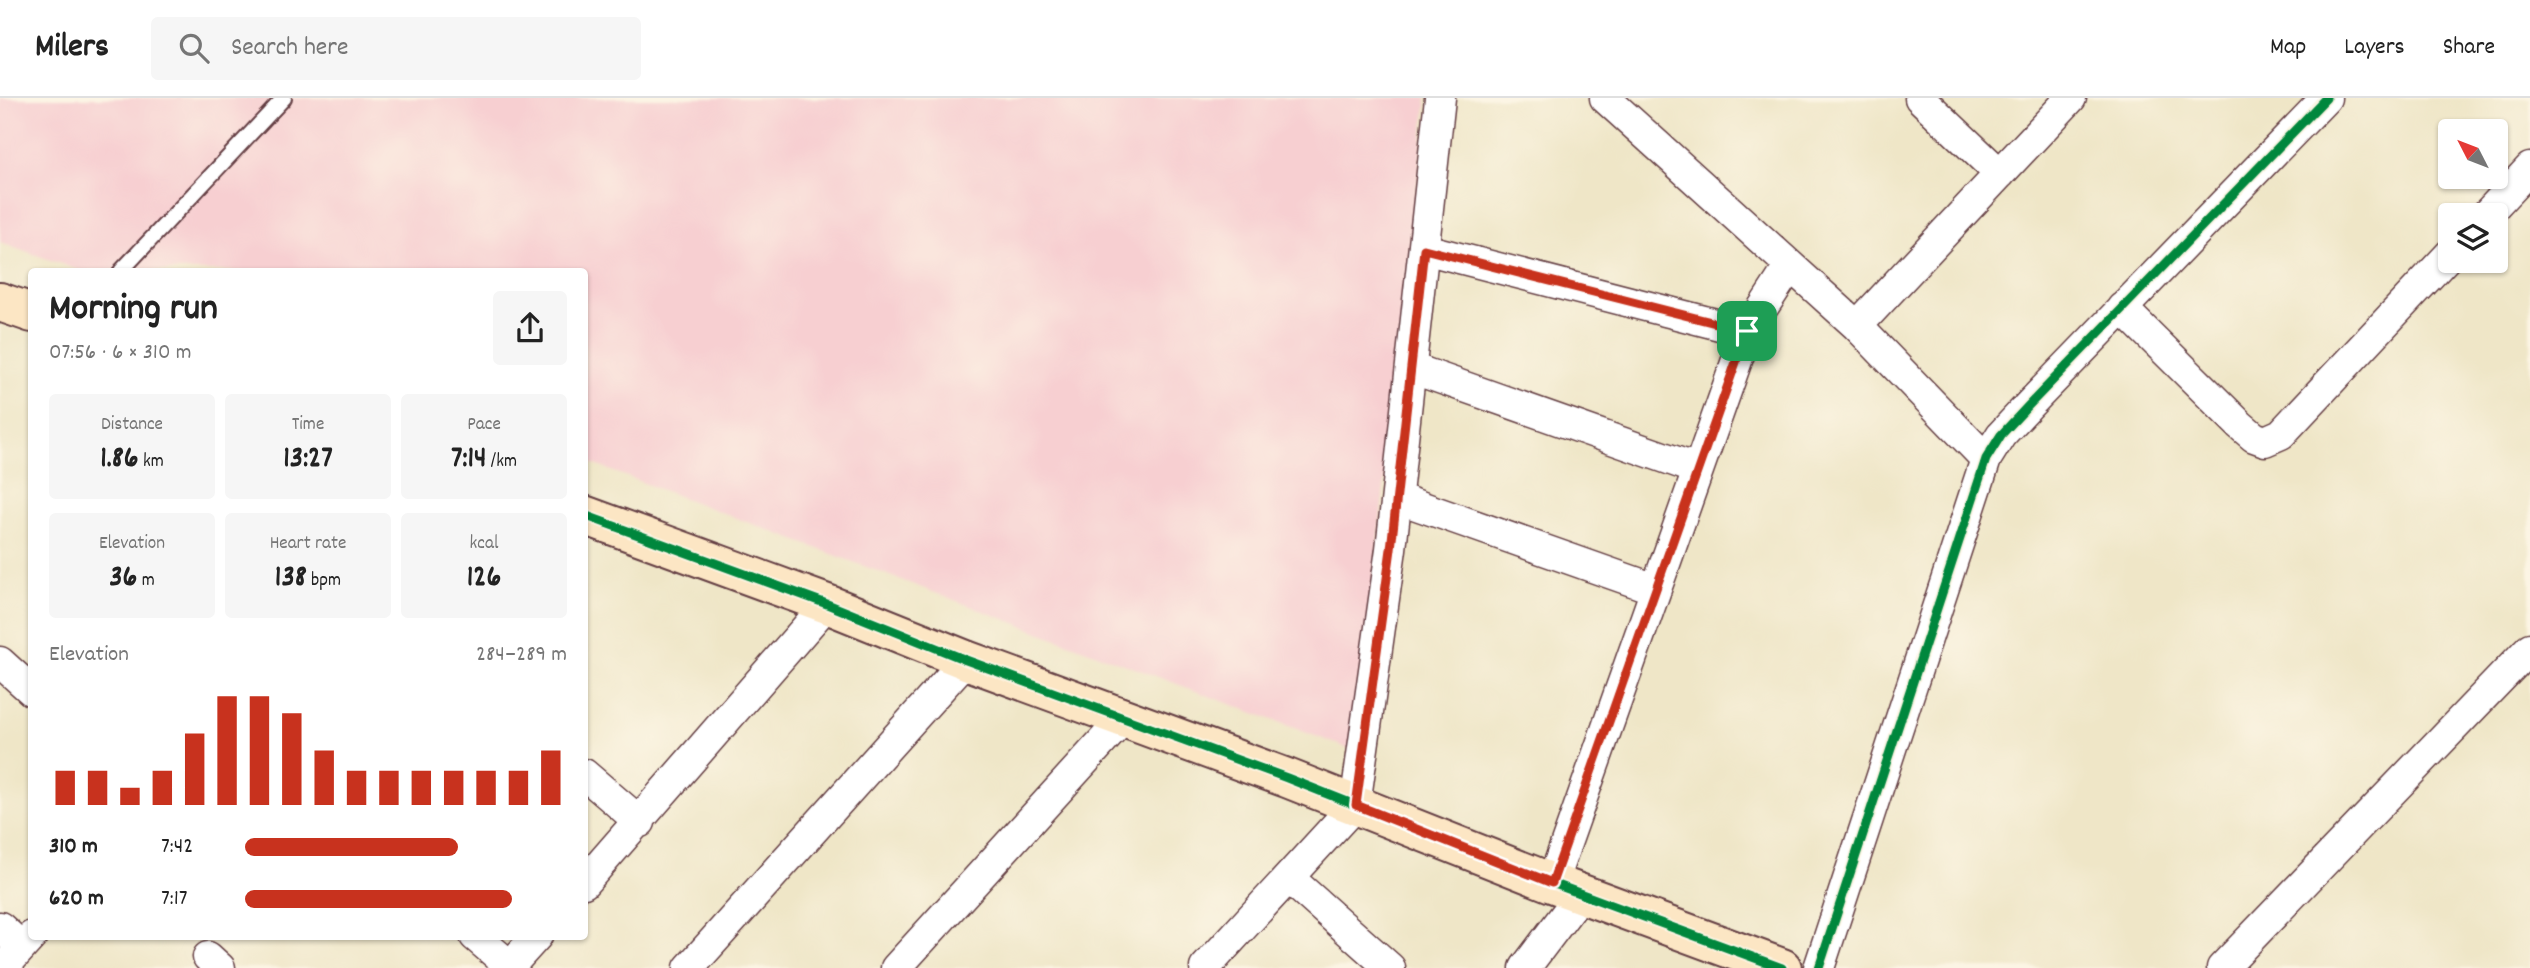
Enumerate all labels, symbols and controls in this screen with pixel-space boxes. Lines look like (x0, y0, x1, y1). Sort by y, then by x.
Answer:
search box (151, 17, 641, 80)
text: Milers (35, 25, 109, 72)
icon: search (175, 29, 213, 67)
text: Search here (231, 30, 348, 67)
text: Map (2270, 31, 2306, 65)
text: Layers (2344, 31, 2405, 65)
text: Share (2443, 31, 2495, 65)
north arrow (2438, 119, 2508, 189)
map controls (2438, 119, 2508, 273)
button: layers (2438, 203, 2508, 273)
text: Morning run (49, 283, 218, 338)
button: share (493, 291, 567, 365)
pin (1717, 301, 1777, 361)
icon: arrive (1728, 312, 1766, 350)
text: 07:56 · 6 × 310 m (49, 337, 192, 370)
text: Distance (101, 412, 163, 439)
text: Time (292, 412, 324, 439)
text: Pace (467, 412, 501, 439)
text: 1.86 (100, 439, 139, 482)
text: 13:27 (283, 439, 333, 482)
text: 7:14 (451, 439, 486, 482)
text: km (139, 449, 164, 476)
text: /km (486, 449, 517, 476)
text: Elevation (99, 531, 165, 558)
text: Heart rate (270, 531, 346, 558)
text: kcal (470, 531, 498, 558)
text: 36 (109, 558, 137, 601)
text: 138 (275, 558, 307, 601)
text: 126 (467, 558, 501, 601)
text: m (137, 568, 155, 595)
text: bpm (307, 568, 341, 595)
text: Elevation (49, 639, 129, 672)
text: 284–289 m (476, 639, 567, 672)
text: 310 m (49, 831, 98, 864)
text: 7:42 (161, 831, 193, 864)
text: 620 m (49, 883, 104, 916)
text: 7:17 (161, 883, 187, 916)

